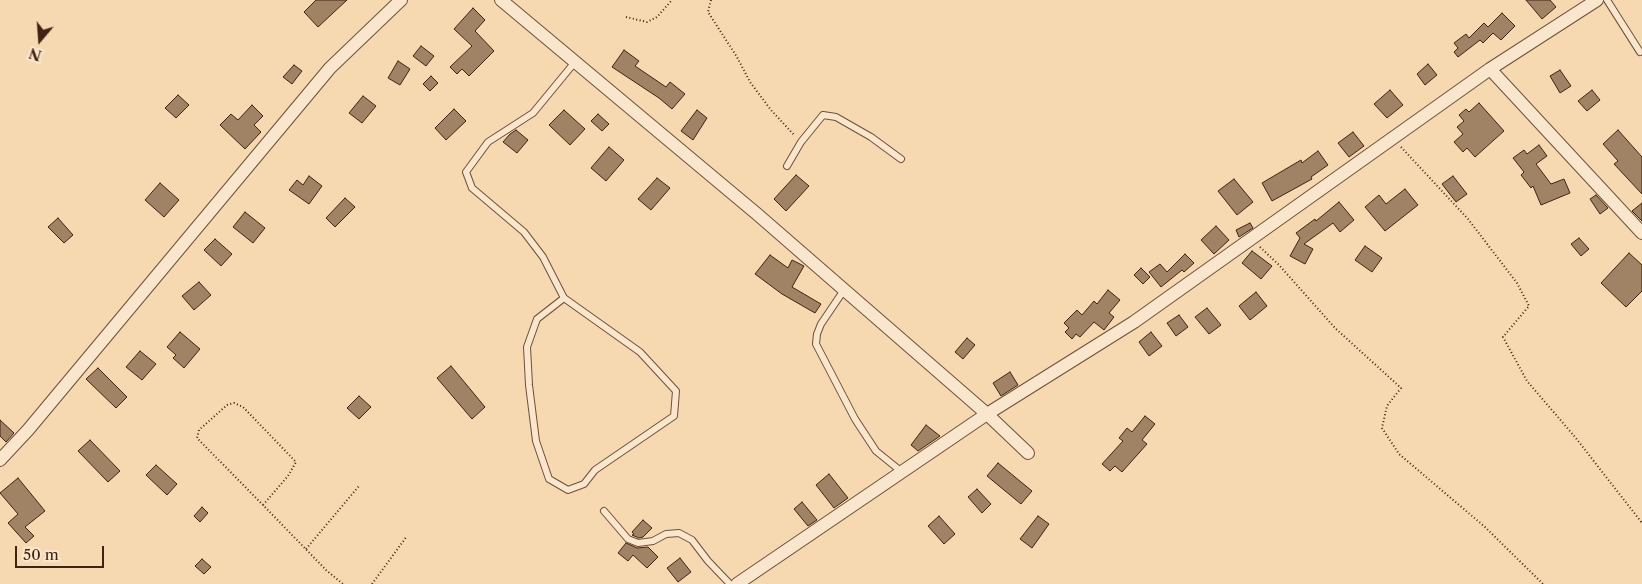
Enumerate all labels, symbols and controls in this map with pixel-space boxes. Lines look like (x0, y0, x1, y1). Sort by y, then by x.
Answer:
north arrow (15, 15, 65, 65)
text: N (27, 44, 44, 65)
scale bar (18, 536, 106, 568)
text: 50 m (23, 545, 59, 564)

